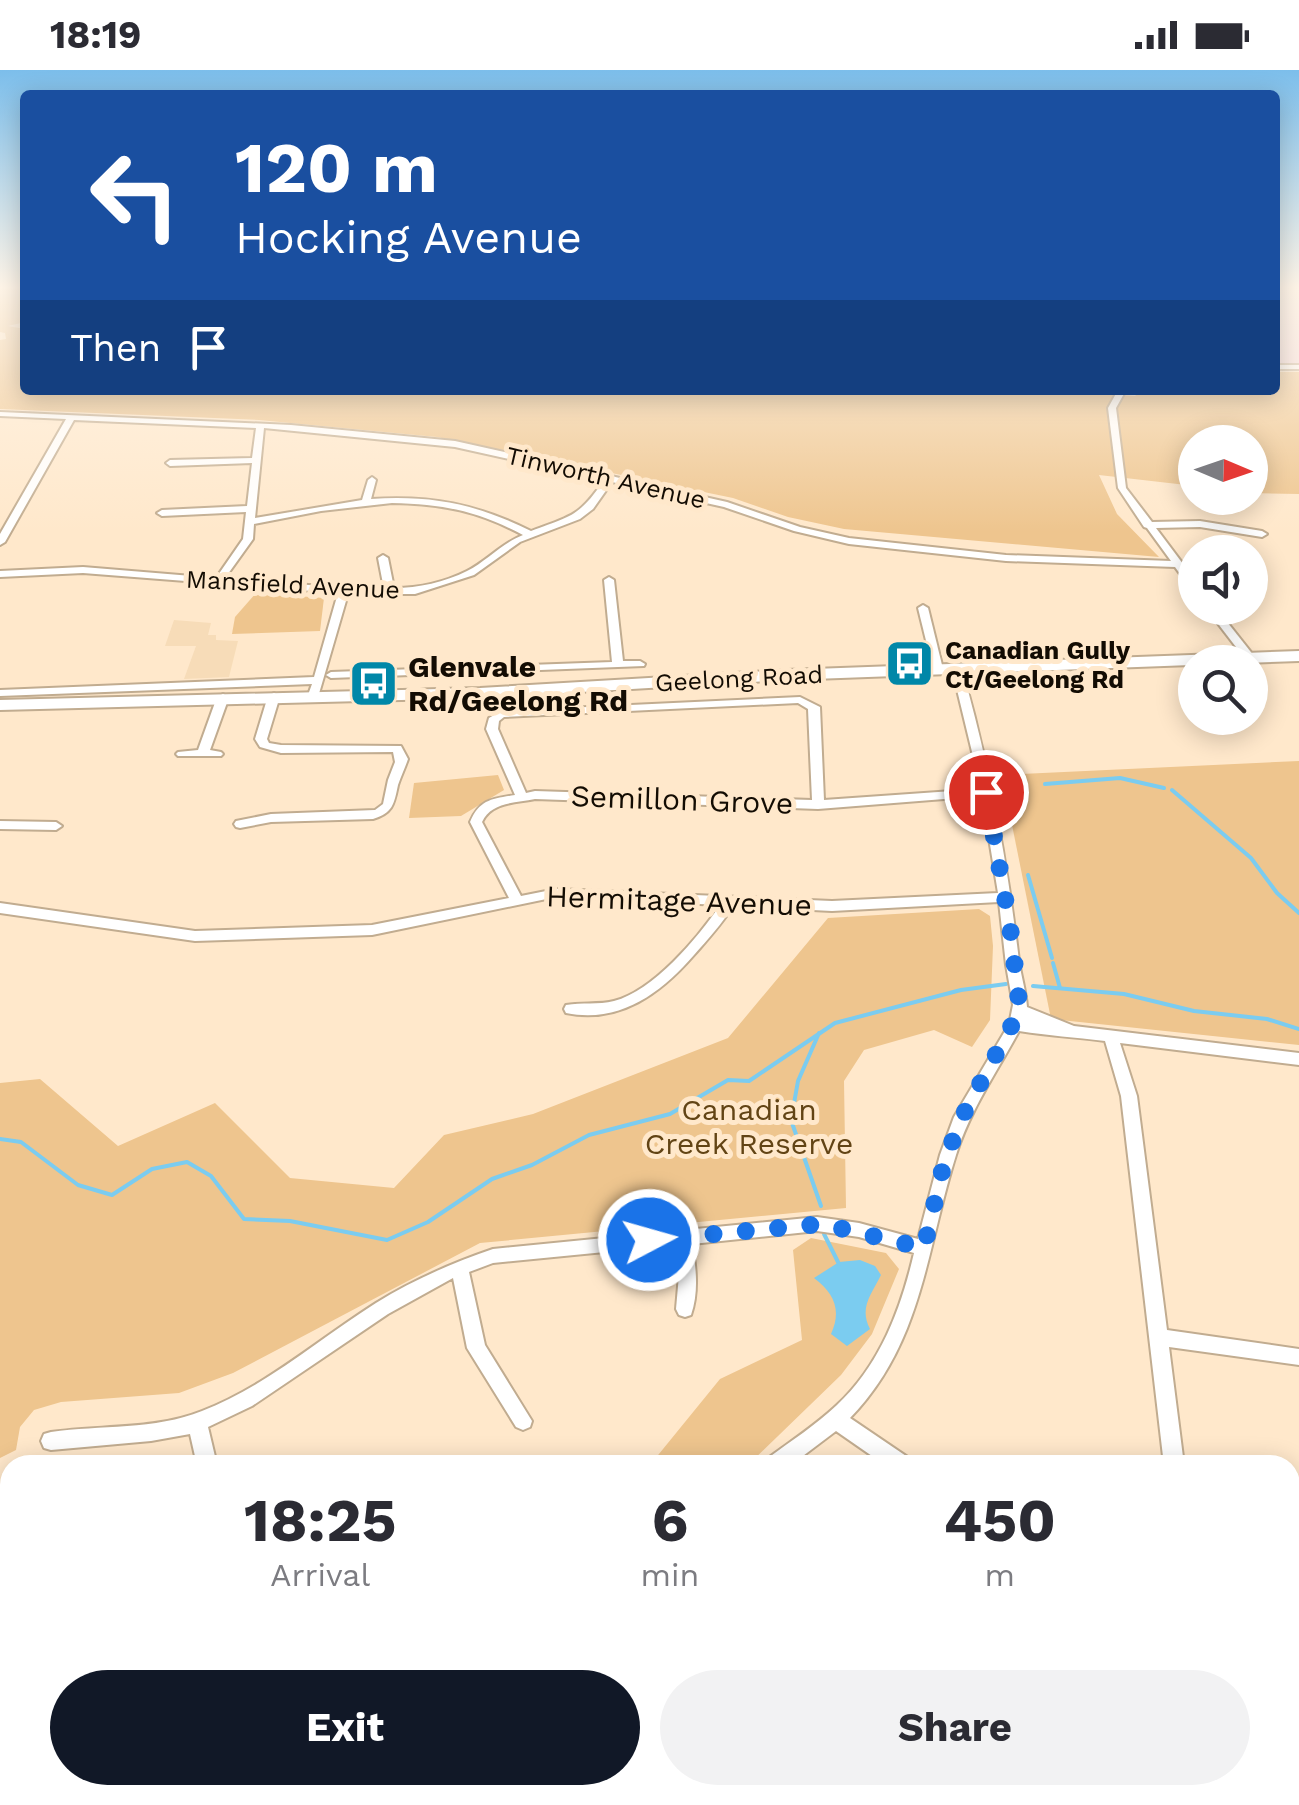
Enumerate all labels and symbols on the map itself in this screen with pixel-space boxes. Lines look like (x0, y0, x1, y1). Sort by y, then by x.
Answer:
north arrow (1178, 425, 1268, 515)
street label: Tinworth Avenue (503, 440, 708, 515)
street label: Mansfield Avenue (185, 564, 401, 605)
place label: Canadian Gully Ct/Geelong Rd (945, 636, 1131, 694)
bus stop icon: Canadian Gully Ct/Geelong Rd (884, 638, 936, 690)
place label: Glenvale Rd/Geelong Rd (408, 649, 628, 718)
bus stop icon: Glenvale Rd/Geelong Rd (347, 658, 399, 710)
street label: Geelong Road (654, 660, 824, 697)
pin (944, 750, 1029, 835)
street label: Semillon Grove (570, 778, 794, 821)
street label: Hermitage Avenue (546, 878, 812, 923)
park label: Canadian Creek Reserve (645, 1092, 853, 1161)
position arrow (597, 1188, 701, 1292)

